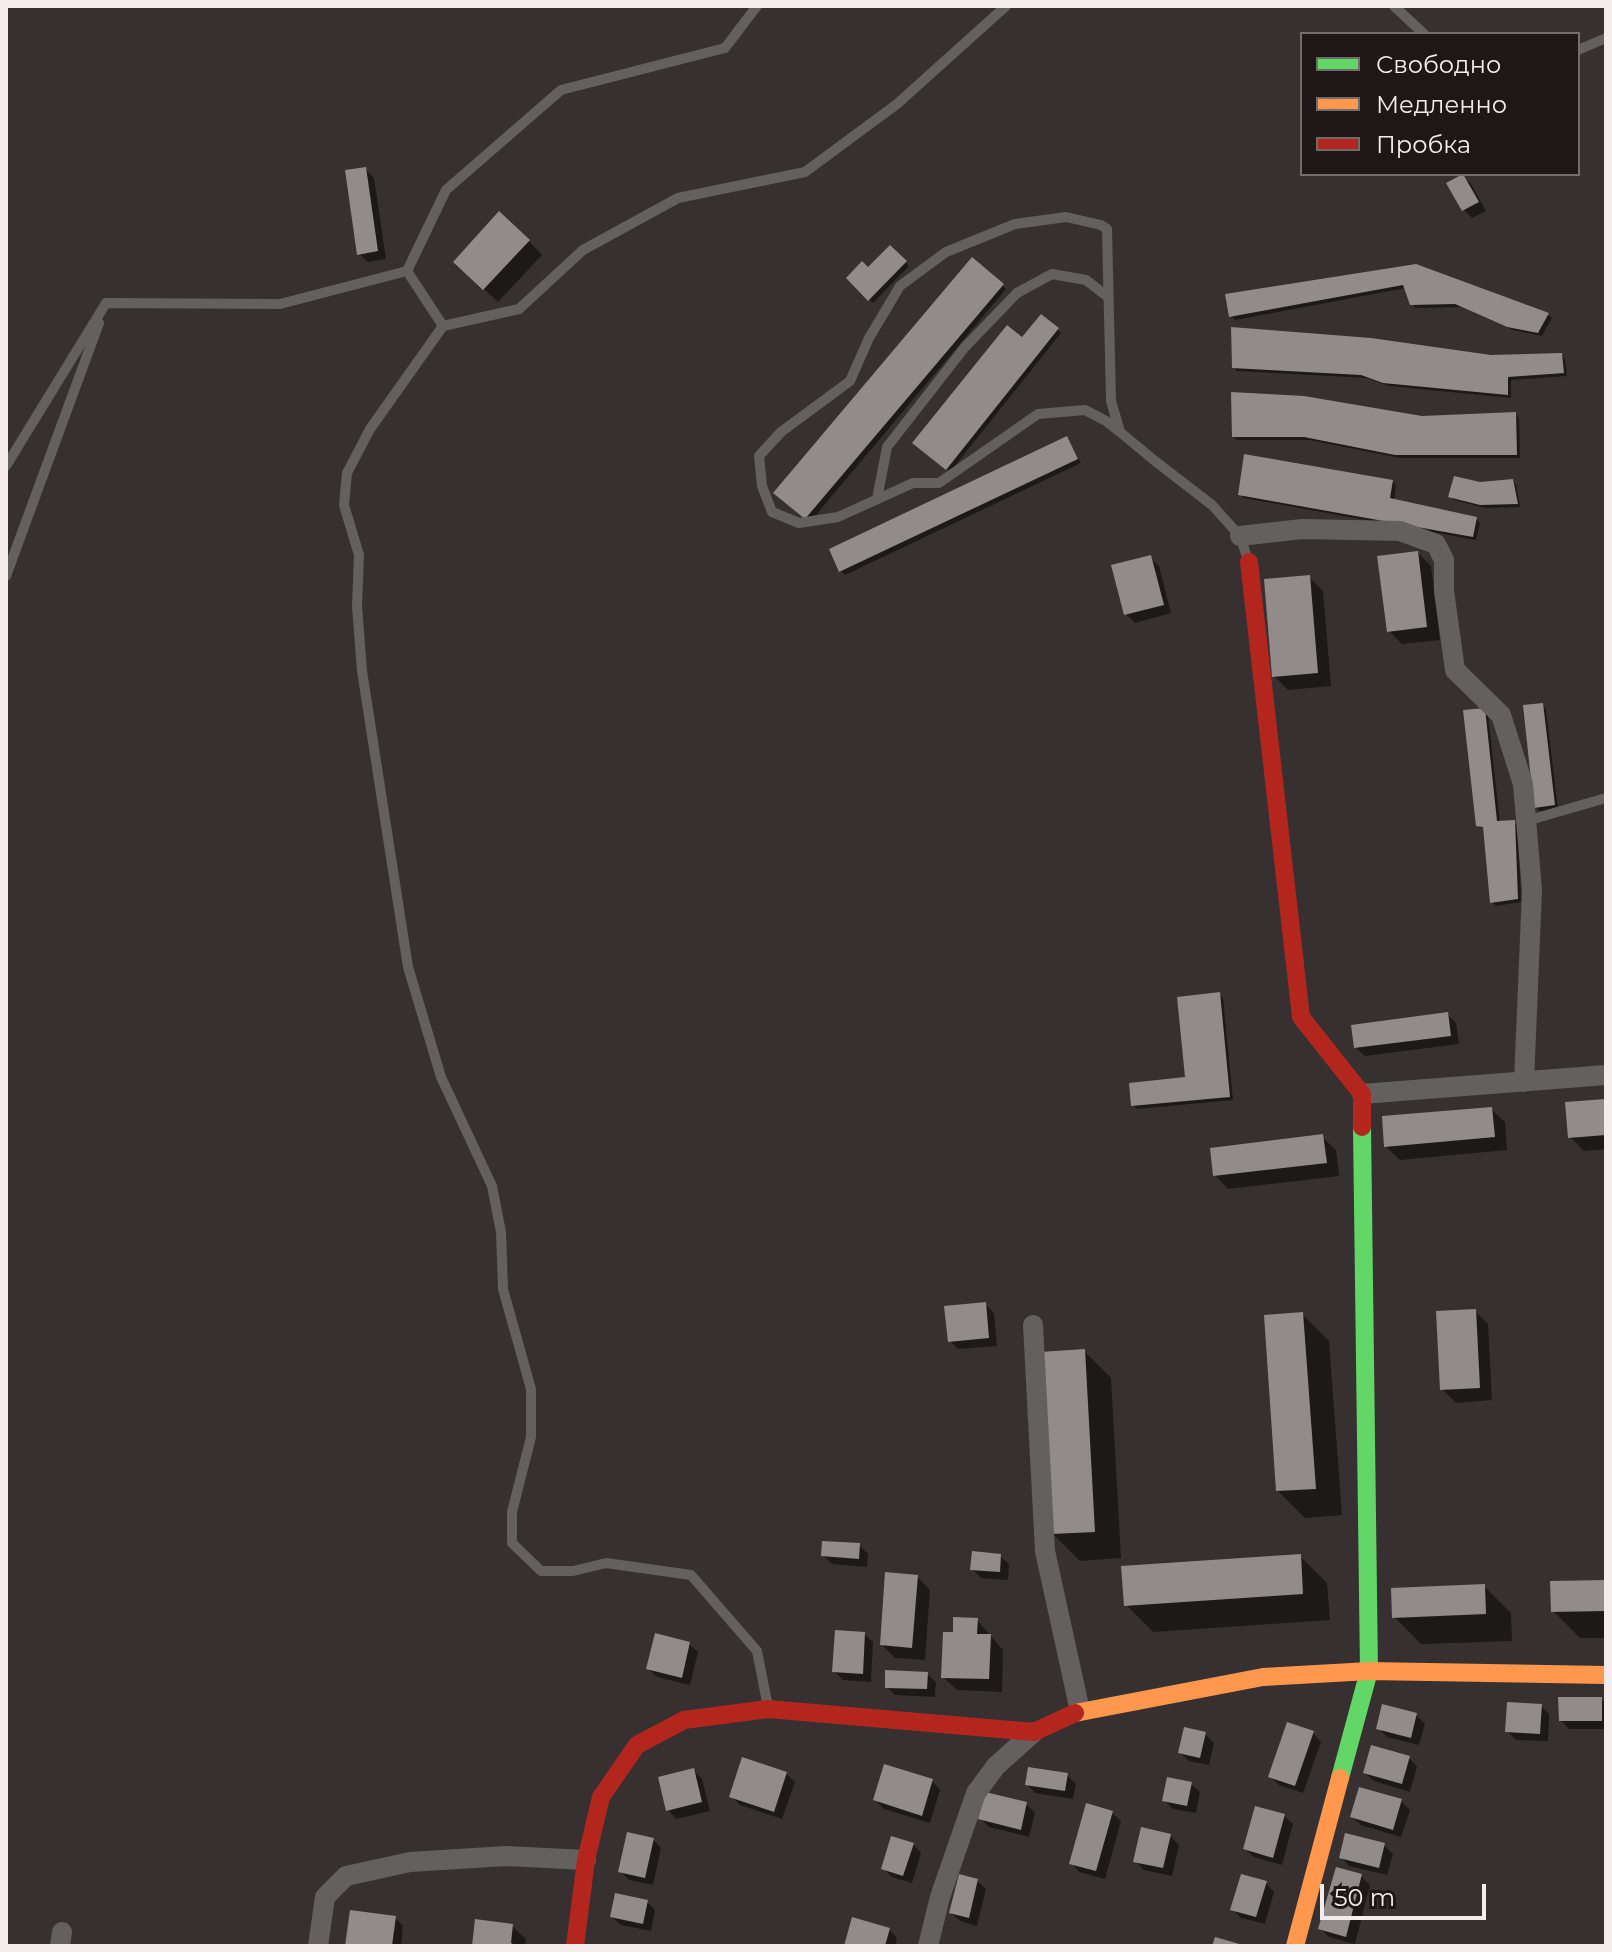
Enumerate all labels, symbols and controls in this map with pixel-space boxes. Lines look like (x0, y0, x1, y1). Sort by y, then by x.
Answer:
legend (1300, 32, 1580, 176)
text: Свободно (1376, 50, 1501, 79)
text: Медленно (1376, 90, 1507, 119)
text: Пробка (1376, 130, 1471, 159)
scale bar (1324, 1868, 1490, 1918)
text: 50 m (1334, 1883, 1395, 1912)

